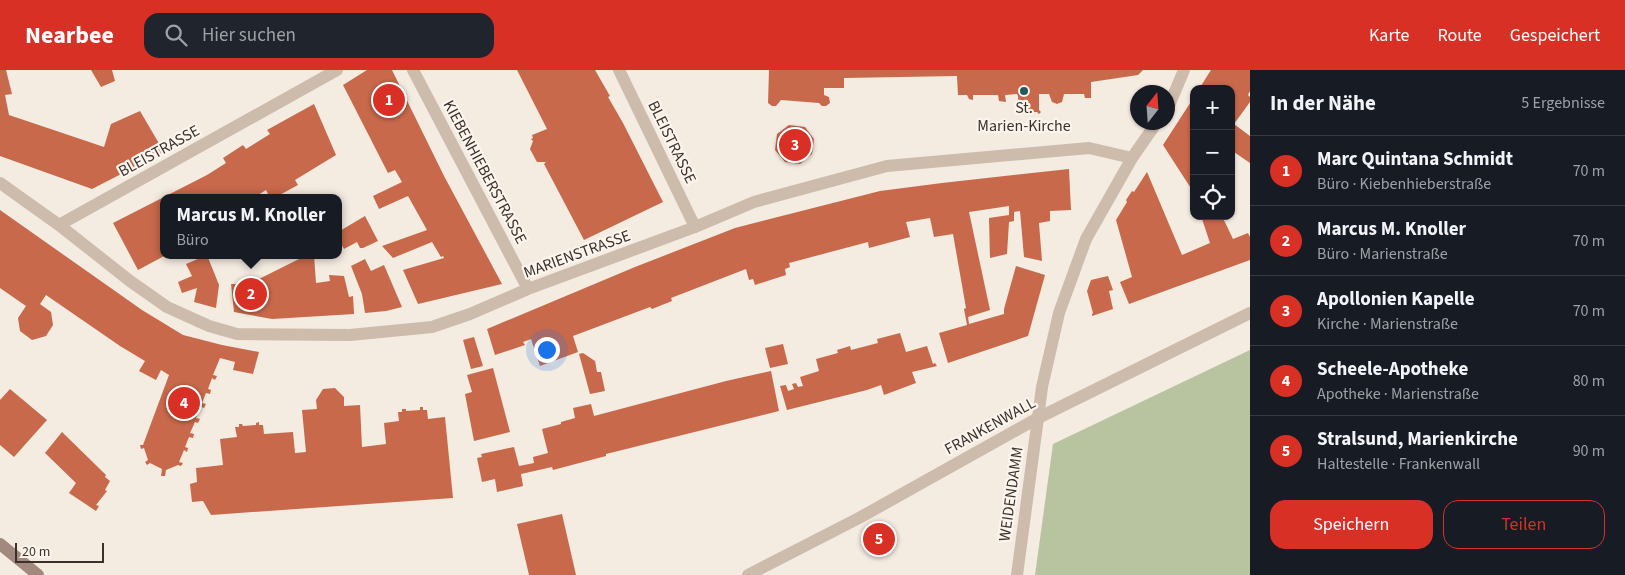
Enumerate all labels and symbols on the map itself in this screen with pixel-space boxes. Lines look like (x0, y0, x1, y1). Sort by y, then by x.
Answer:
pin: 1 (373, 81, 405, 119)
marker: St. Marien-Kirche (1018, 85, 1030, 97)
north arrow (1130, 85, 1175, 130)
street label: KIEBENHIEBERSTRASSE (438, 96, 532, 248)
street label: BLEISTRASSE (642, 97, 702, 187)
place label: St. Marien-Kirche (977, 97, 1071, 137)
street label: BLEISTRASSE (114, 120, 204, 182)
pin: 3 (779, 126, 811, 164)
street label: MARIENSTRASSE (520, 224, 634, 284)
pin: 2 (235, 275, 267, 313)
your location (534, 337, 560, 363)
pin: 4 (168, 384, 200, 422)
street label: FRANKENWALL (941, 392, 1040, 460)
street label: WEIDENDAMM (993, 445, 1029, 543)
pin: 5 (863, 520, 895, 558)
scale bar (15, 540, 104, 563)

